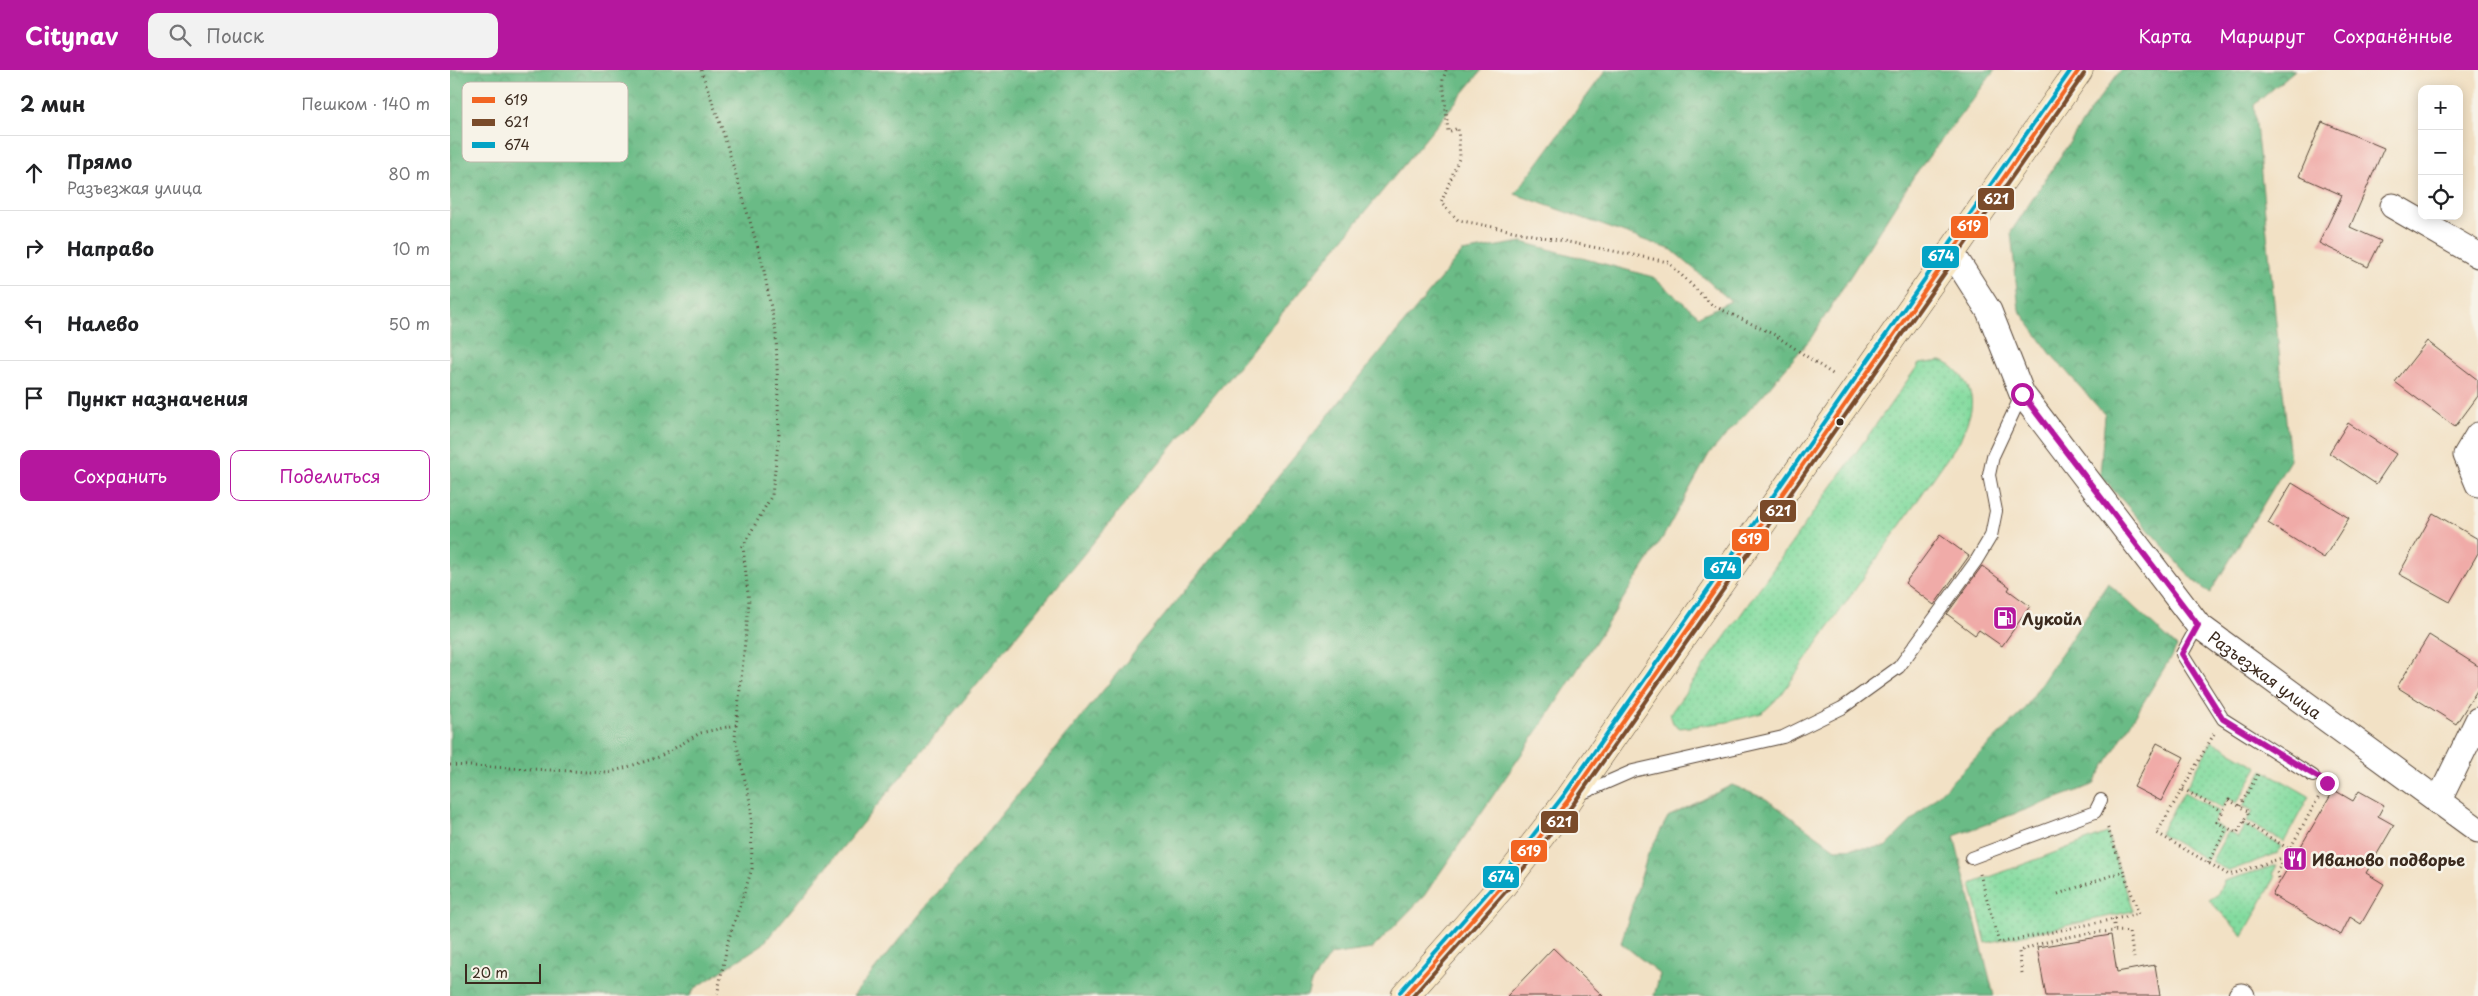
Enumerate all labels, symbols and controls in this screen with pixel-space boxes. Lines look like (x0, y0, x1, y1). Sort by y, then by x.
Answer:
search box (148, 13, 498, 58)
text: Citynav (25, 17, 118, 53)
icon: search (166, 21, 194, 49)
text: Поиск (206, 21, 264, 49)
text: Карта (2139, 22, 2191, 49)
text: Маршрут (2219, 22, 2305, 49)
text: Сохранённые (2333, 22, 2453, 49)
legend (462, 82, 628, 162)
map controls (2418, 85, 2463, 220)
button: + (2418, 85, 2463, 130)
text: 2 мин (20, 87, 85, 119)
text: 619 (504, 89, 528, 110)
text: Пешком · 140 m (302, 91, 430, 115)
text: 621 (504, 111, 529, 132)
button: − (2418, 130, 2463, 175)
text: 674 (504, 134, 530, 155)
text: Прямо (67, 147, 132, 175)
icon: ahead (20, 159, 48, 187)
text: 80 m (388, 161, 430, 185)
text: Разъезжая улица (67, 175, 202, 199)
button: locate (2418, 175, 2463, 220)
line badge: 621 (1977, 187, 2015, 211)
text: 621 (1983, 188, 2009, 209)
line badge: 619 (1950, 215, 1989, 239)
text: 619 (1957, 215, 1981, 236)
icon: right (20, 234, 48, 262)
text: Направо (67, 234, 154, 262)
text: 10 m (393, 236, 430, 260)
line badge: 674 (1921, 245, 1960, 269)
text: 674 (1928, 245, 1955, 266)
icon: left (20, 309, 48, 337)
text: Налево (67, 309, 139, 337)
text: 50 m (389, 311, 430, 335)
route start (2011, 383, 2034, 406)
icon: arrive (20, 384, 48, 412)
text: Пункт назначения (67, 384, 248, 412)
unlabelled marker (1835, 417, 1845, 427)
button: Сохранить (20, 450, 220, 501)
button: Поделиться (230, 450, 430, 501)
line badge: 621 (1759, 499, 1797, 523)
text: 621 (1765, 500, 1791, 521)
line badge: 619 (1731, 528, 1770, 552)
text: 619 (1738, 528, 1762, 549)
line badge: 674 (1703, 556, 1742, 580)
text: 674 (1710, 557, 1737, 578)
fuel station icon: Лукойл (1992, 605, 2018, 631)
place label: Лукойл (2022, 606, 2082, 630)
street label: Разъезжая улица (2204, 625, 2327, 724)
route end (2316, 772, 2339, 795)
line badge: 621 (1540, 810, 1579, 834)
text: 621 (1546, 811, 1572, 832)
line badge: 619 (1510, 839, 1548, 863)
text: 619 (1517, 840, 1541, 861)
restaurant icon: Иваново подворье (2282, 846, 2308, 872)
place label: Иваново подворье (2312, 847, 2465, 871)
line badge: 674 (1482, 865, 1520, 889)
text: 674 (1488, 866, 1515, 887)
scale bar (465, 961, 541, 984)
text: 20 m (472, 962, 508, 983)

